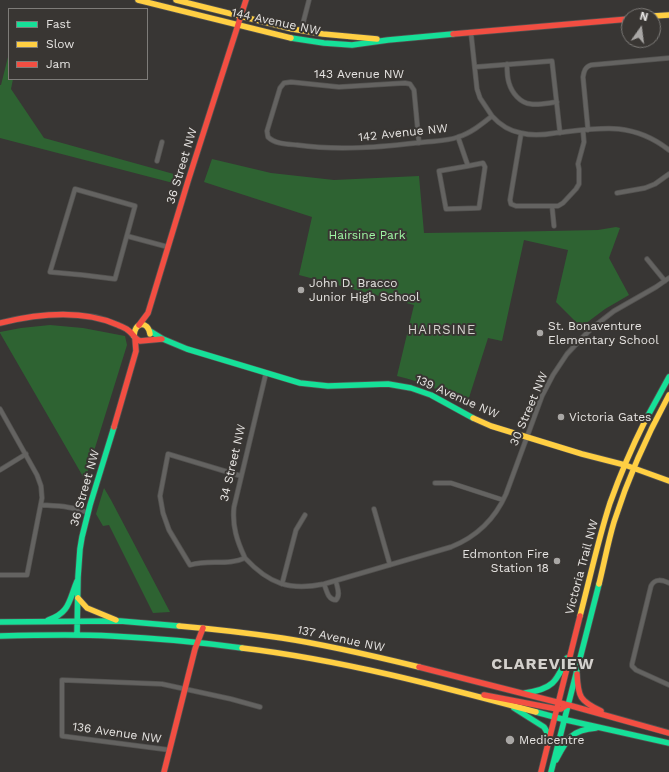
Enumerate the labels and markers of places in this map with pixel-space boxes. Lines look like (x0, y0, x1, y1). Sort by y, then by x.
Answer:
place label: John D. Bracco Junior High School (309, 276, 420, 304)
marker: John D. Bracco Junior High School (296, 285, 306, 295)
place label: St. Bonaventure Elementary School (548, 319, 659, 347)
marker: St. Bonaventure Elementary School (535, 328, 545, 338)
place label: Victoria Gates (569, 410, 651, 424)
marker: Victoria Gates (556, 412, 566, 422)
place label: Edmonton Fire Station 18 (462, 547, 549, 575)
marker: Edmonton Fire Station 18 (552, 556, 562, 566)
place label: Medicentre (519, 733, 584, 747)
marker: Medicentre (504, 734, 516, 746)

